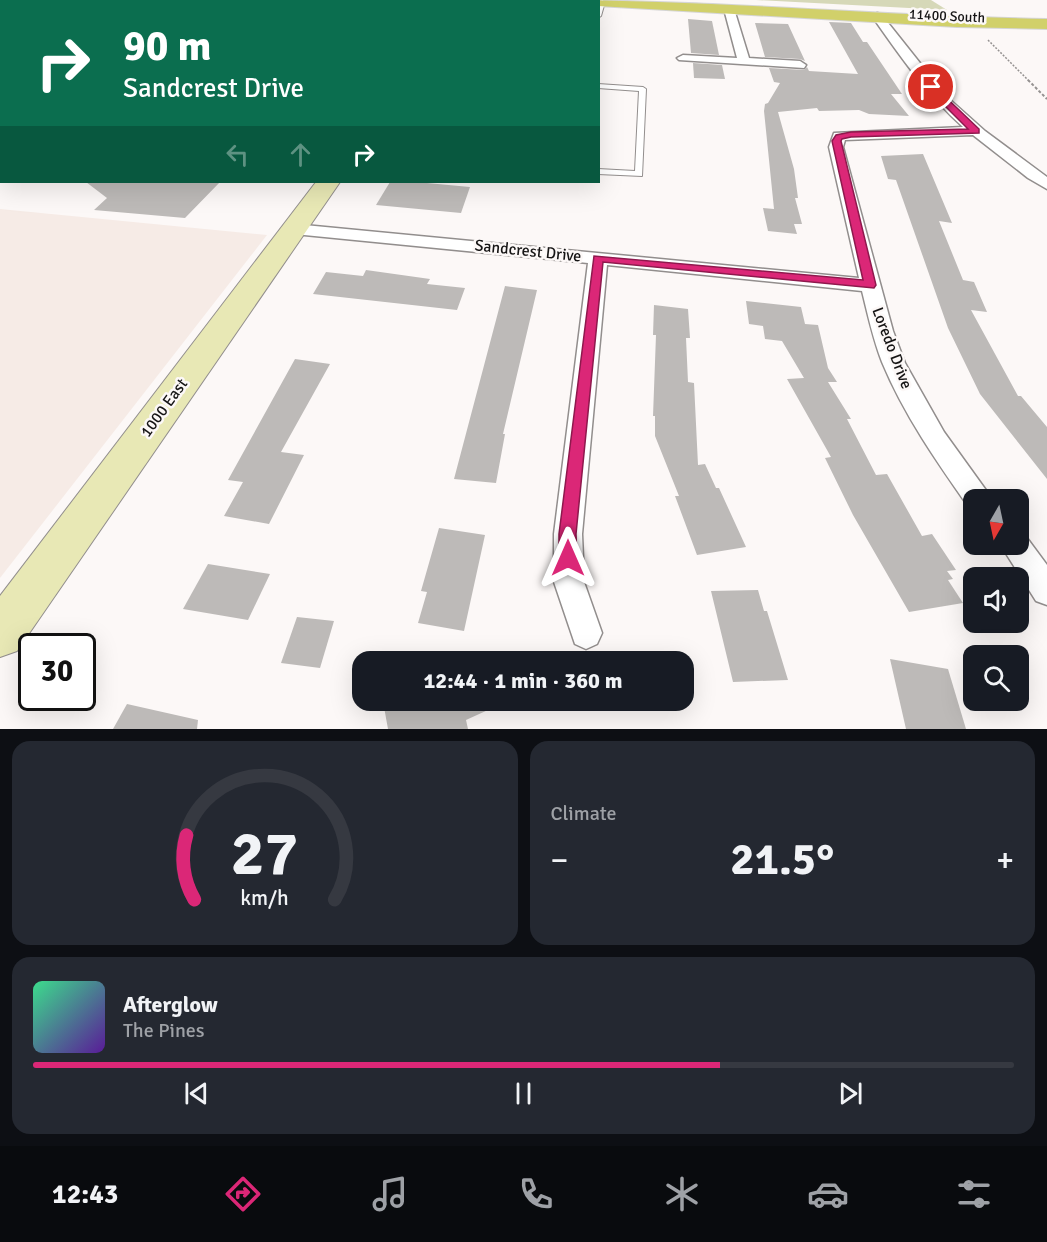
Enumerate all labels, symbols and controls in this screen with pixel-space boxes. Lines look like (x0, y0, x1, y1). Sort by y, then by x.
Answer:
street label: 11400 South (909, 6, 985, 26)
text: 90 m (123, 21, 212, 72)
icon: right (24, 24, 102, 102)
pin (905, 61, 956, 112)
icon: arrive (914, 70, 947, 103)
text: Sandcrest Drive (123, 72, 304, 105)
icon: left (221, 138, 254, 171)
icon: ahead (284, 138, 317, 171)
icon: right (347, 138, 380, 171)
street label: Sandcrest Drive (474, 235, 582, 267)
street label: Loredo Drive (867, 304, 917, 392)
street label: 1000 East (136, 374, 192, 441)
north arrow (963, 489, 1029, 555)
map controls (963, 489, 1029, 711)
position arrow (536, 526, 600, 590)
button: sound (963, 567, 1029, 633)
speed limit sign: 30 (18, 633, 96, 711)
button: search (963, 645, 1029, 711)
text: 12:44 · 1 min · 360 m (423, 667, 623, 694)
text: Climate (551, 801, 616, 826)
text: 27 (231, 815, 298, 892)
text: 21.5° (730, 832, 834, 887)
text: − (551, 840, 568, 881)
text: + (996, 840, 1014, 881)
text: km/h (240, 885, 289, 911)
text: Afterglow (123, 991, 218, 1018)
text: The Pines (123, 1018, 205, 1043)
icon: previous (180, 1077, 213, 1110)
icon: pause (507, 1077, 540, 1110)
icon: next (834, 1077, 867, 1110)
icon: directions (222, 1173, 264, 1215)
icon: music (369, 1173, 411, 1215)
icon: phone (515, 1173, 557, 1215)
icon: climate (661, 1173, 703, 1215)
icon: car (807, 1173, 849, 1215)
icon: filters (953, 1173, 995, 1215)
text: 12:43 (52, 1178, 118, 1211)

